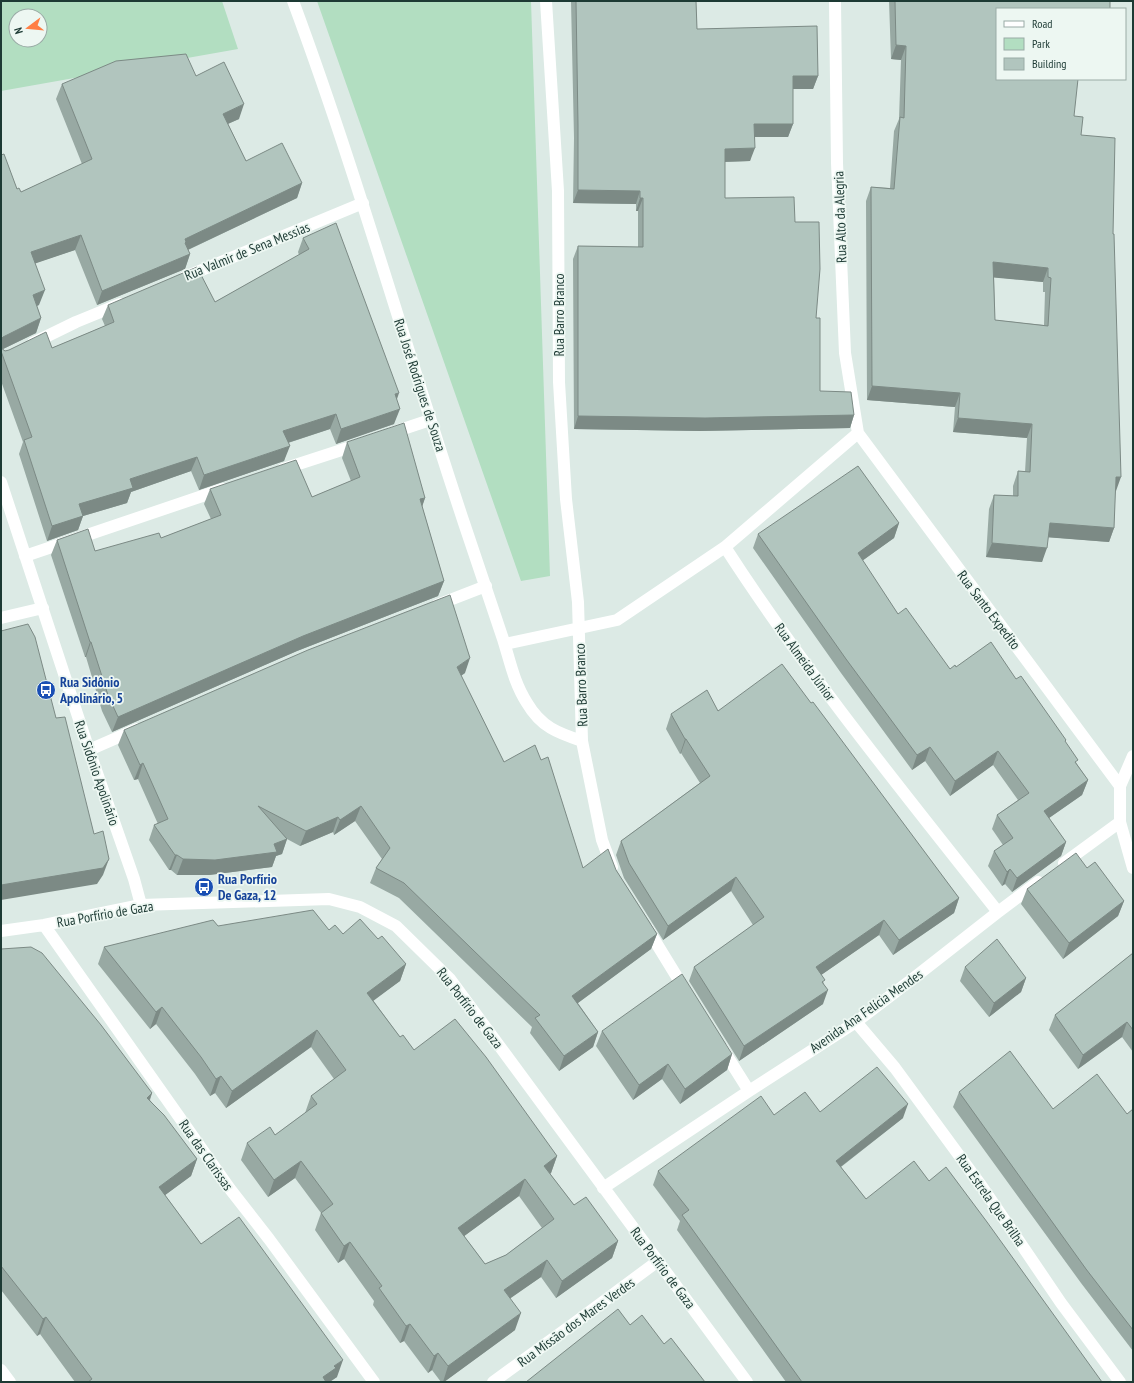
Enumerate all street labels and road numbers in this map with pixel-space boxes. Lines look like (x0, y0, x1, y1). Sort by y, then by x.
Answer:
street label: Rua Alto da Alegria (829, 171, 851, 263)
street label: Rua Valmir de Sena Messias (182, 218, 313, 284)
street label: Rua Barro Branco (550, 273, 568, 357)
street label: Rua José Rodrigues de Souza (390, 316, 450, 454)
street label: Rua Santo Expedito (953, 567, 1025, 653)
street label: Rua Almeida Júnior (771, 620, 839, 705)
street label: Rua Barro Branco (571, 643, 591, 727)
street label: Rua Sidônio Apolinário (71, 718, 123, 828)
street label: Rua Porfírio de Gaza (55, 897, 155, 931)
street label: Rua Porfírio de Gaza (433, 964, 507, 1052)
street label: Avenida Ana Felícia Mendes (806, 965, 926, 1057)
street label: Rua das Clarissas (175, 1116, 237, 1194)
street label: Rua Estrela Que Brilha (953, 1150, 1029, 1250)
street label: Rua Porfírio de Gaza (626, 1224, 700, 1312)
street label: Rua Missão dos Mares Verdes (514, 1273, 638, 1371)

